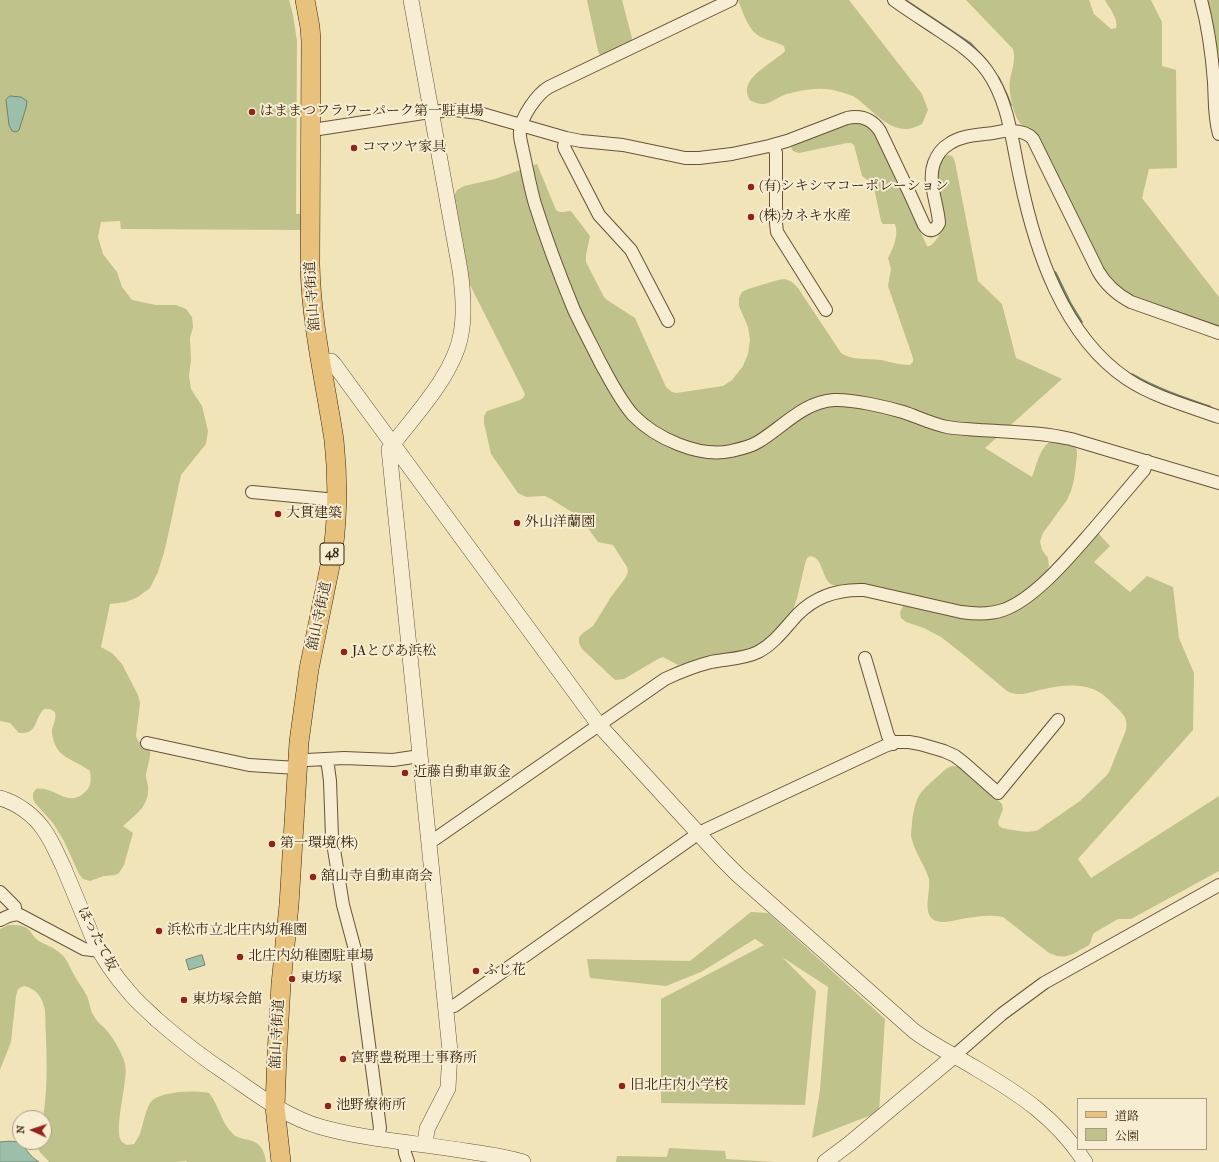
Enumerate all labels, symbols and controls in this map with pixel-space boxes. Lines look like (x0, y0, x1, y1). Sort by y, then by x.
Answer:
place label: はままつフラワーパーク第一駐車場 (260, 104, 484, 120)
marker: はままつフラワーパーク第一駐車場 (247, 107, 257, 117)
place label: コマツヤ家具 (362, 140, 446, 156)
marker: コマツヤ家具 (349, 143, 359, 153)
place label: (有)シキシマコーポレーション (759, 179, 949, 195)
marker: (有)シキシマコーポレーション (746, 182, 756, 192)
place label: (株)カネキ水産 (759, 209, 851, 225)
marker: (株)カネキ水産 (746, 212, 756, 222)
street label: 舘山寺街道 (302, 260, 324, 332)
place label: 大貫建築 (286, 506, 342, 522)
marker: 大貫建築 (273, 509, 283, 519)
place label: 外山洋蘭園 (525, 515, 595, 531)
marker: 外山洋蘭園 (512, 518, 522, 528)
road number: 48 (320, 543, 344, 565)
street label: 舘山寺街道 (305, 580, 335, 652)
place label: JAとぴあ浜松 (352, 644, 436, 660)
marker: JAとぴあ浜松 (339, 647, 349, 657)
place label: 近藤自動車鈑金 (413, 765, 511, 781)
marker: 近藤自動車鈑金 (400, 768, 410, 778)
place label: 第一環境(株) (280, 836, 358, 852)
marker: 第一環境(株) (267, 839, 277, 849)
place label: 舘山寺自動車商会 (321, 869, 433, 885)
marker: 舘山寺自動車商会 (308, 872, 318, 882)
street label: ほったて坂 (74, 904, 120, 974)
place label: 浜松市立北庄内幼稚園 (167, 923, 307, 939)
marker: 浜松市立北庄内幼稚園 (154, 926, 164, 936)
place label: 北庄内幼稚園駐車場 (248, 949, 374, 965)
marker: 北庄内幼稚園駐車場 (235, 952, 245, 962)
place label: ふじ花 (484, 963, 526, 979)
marker: ふじ花 (471, 966, 481, 976)
place label: 東坊塚 (300, 971, 342, 987)
marker: 東坊塚 (287, 974, 297, 984)
place label: 東坊塚会館 (192, 992, 262, 1008)
marker: 東坊塚会館 (179, 995, 189, 1005)
street label: 舘山寺街道 (268, 999, 288, 1069)
place label: 宮野豊税理士事務所 (351, 1051, 477, 1067)
marker: 宮野豊税理士事務所 (338, 1054, 348, 1064)
place label: 旧北庄内小学校 (630, 1078, 728, 1094)
marker: 旧北庄内小学校 (617, 1081, 627, 1091)
place label: 池野療術所 (336, 1098, 406, 1114)
legend (1077, 1098, 1207, 1150)
marker: 池野療術所 (323, 1101, 333, 1111)
text: 道路 (1115, 1109, 1139, 1123)
north arrow (12, 1110, 52, 1150)
text: N (14, 1125, 27, 1134)
text: 公園 (1115, 1129, 1139, 1143)

